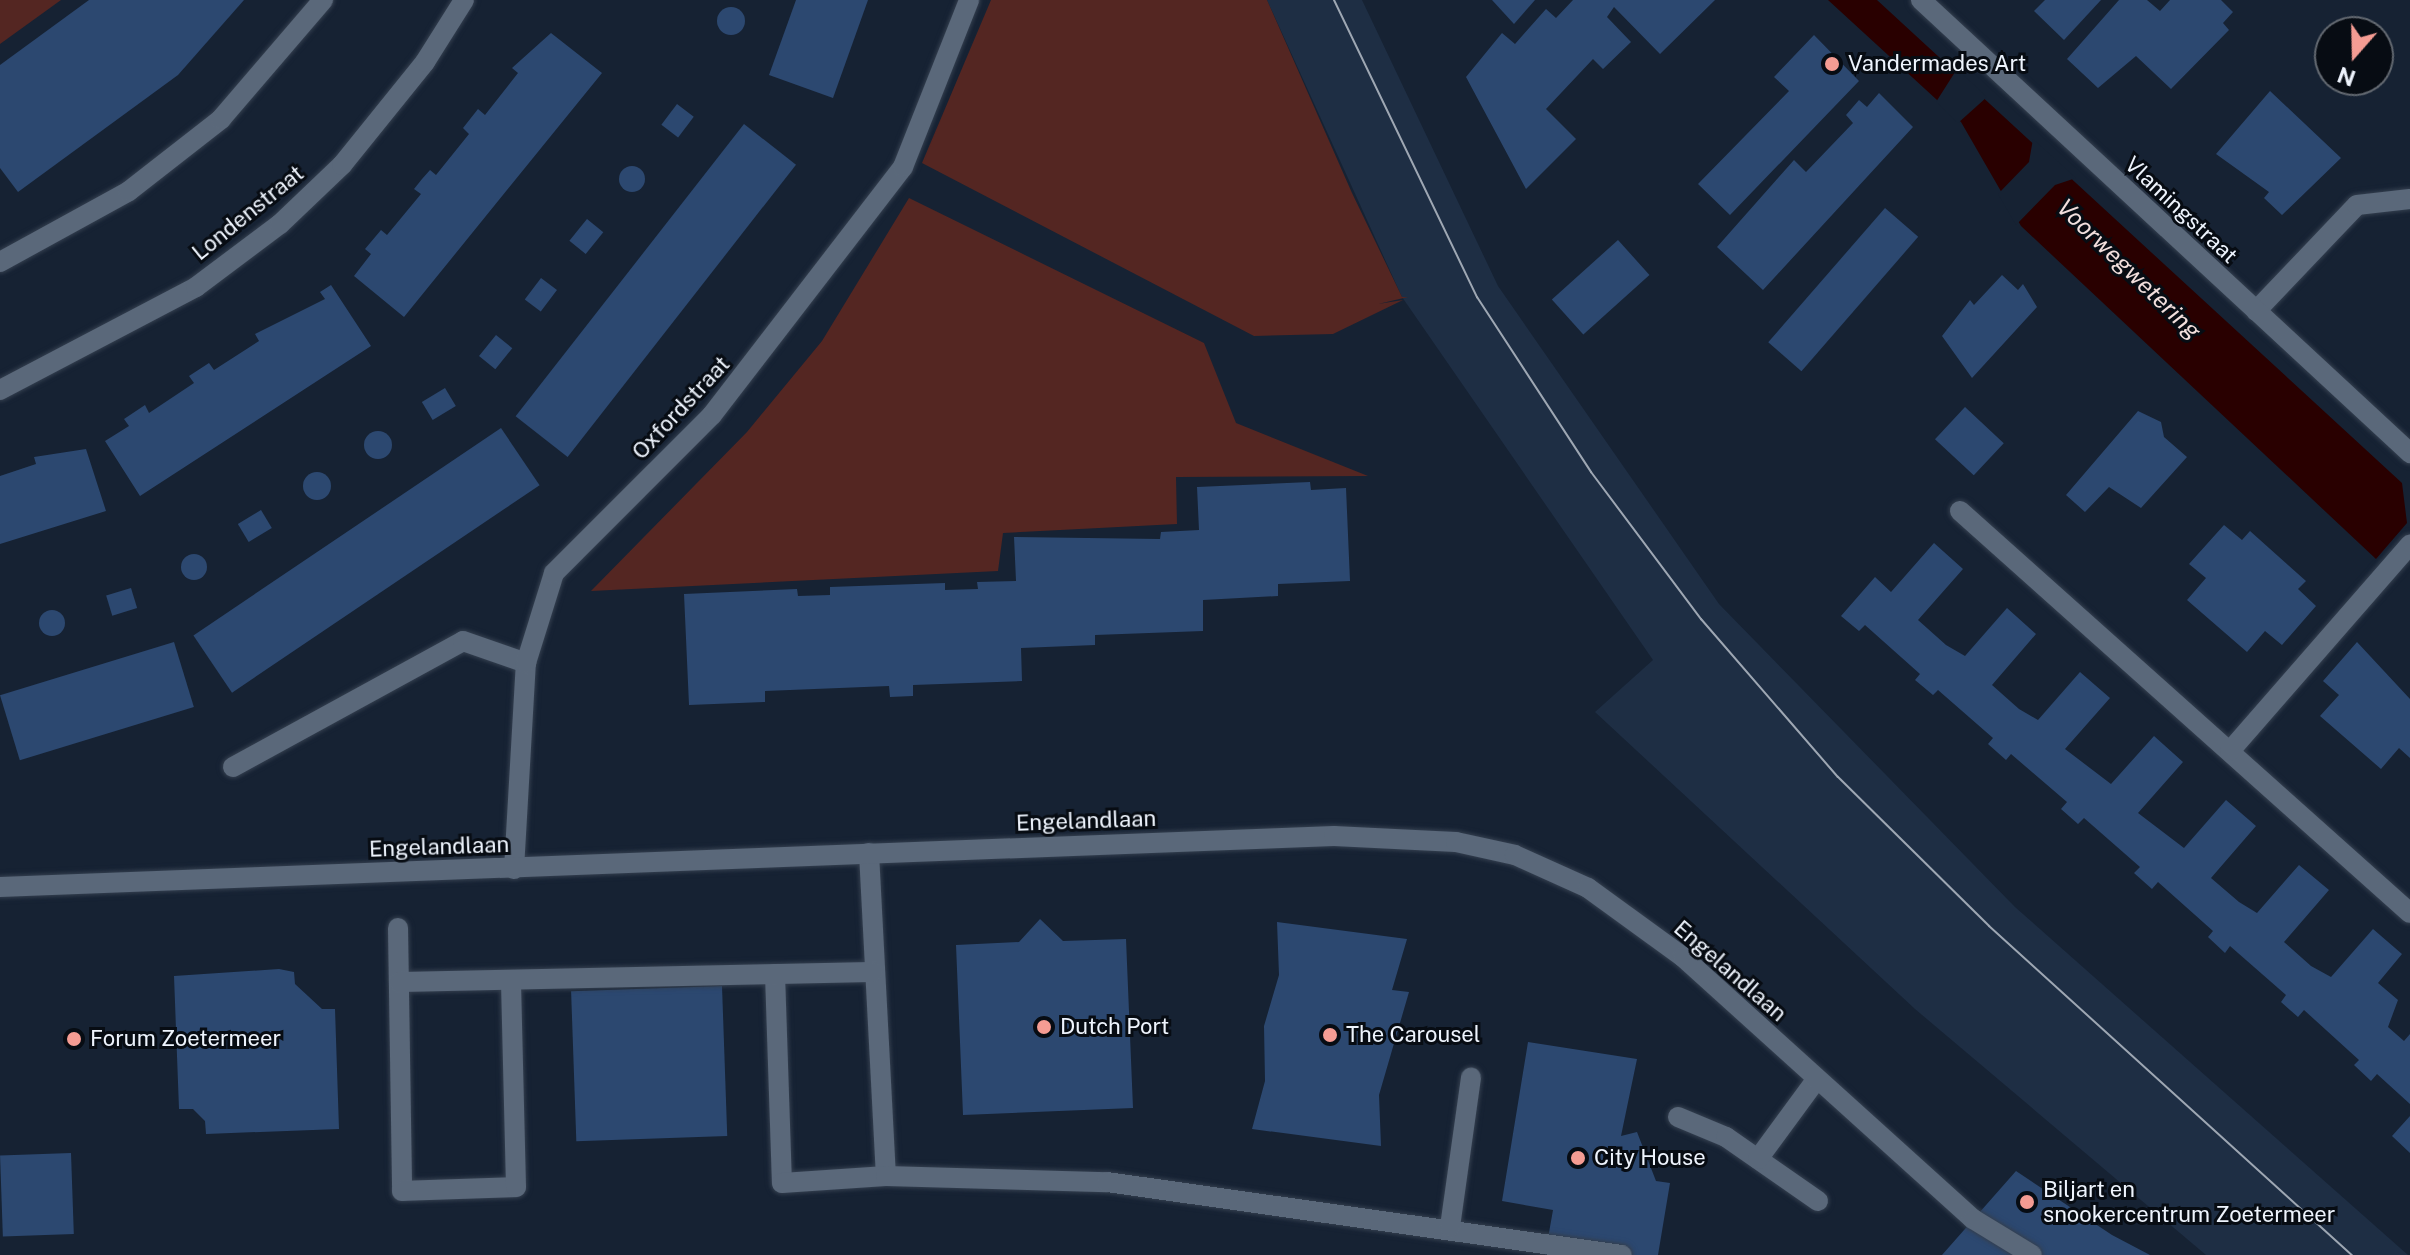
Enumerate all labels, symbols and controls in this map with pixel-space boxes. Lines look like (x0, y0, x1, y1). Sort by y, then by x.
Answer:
north arrow (2314, 16, 2394, 96)
place label: Vandermades Art (1848, 51, 2026, 77)
marker: Vandermades Art (1823, 55, 1841, 73)
text: N (2334, 62, 2359, 92)
street label: Vlamingstraat (2119, 151, 2243, 269)
street label: Londenstraat (187, 160, 309, 266)
water label: Voorwegwetering (2051, 193, 2207, 345)
street label: Oxfordstraat (627, 351, 735, 465)
street label: Engelandlaan (1016, 805, 1156, 837)
street label: Engelandlaan (369, 831, 509, 863)
street label: Engelandlaan (1668, 915, 1792, 1027)
place label: Dutch Port (1060, 1014, 1169, 1040)
marker: Dutch Port (1035, 1018, 1053, 1036)
place label: The Carousel (1346, 1022, 1481, 1048)
place label: Forum Zoetermeer (90, 1026, 281, 1052)
marker: The Carousel (1321, 1026, 1339, 1044)
marker: Forum Zoetermeer (65, 1030, 83, 1048)
place label: City House (1594, 1145, 1706, 1171)
marker: City House (1569, 1149, 1587, 1167)
place label: Biljart en snookercentrum Zoetermeer (2043, 1176, 2335, 1228)
marker: Biljart en snookercentrum Zoetermeer (2018, 1193, 2036, 1211)

